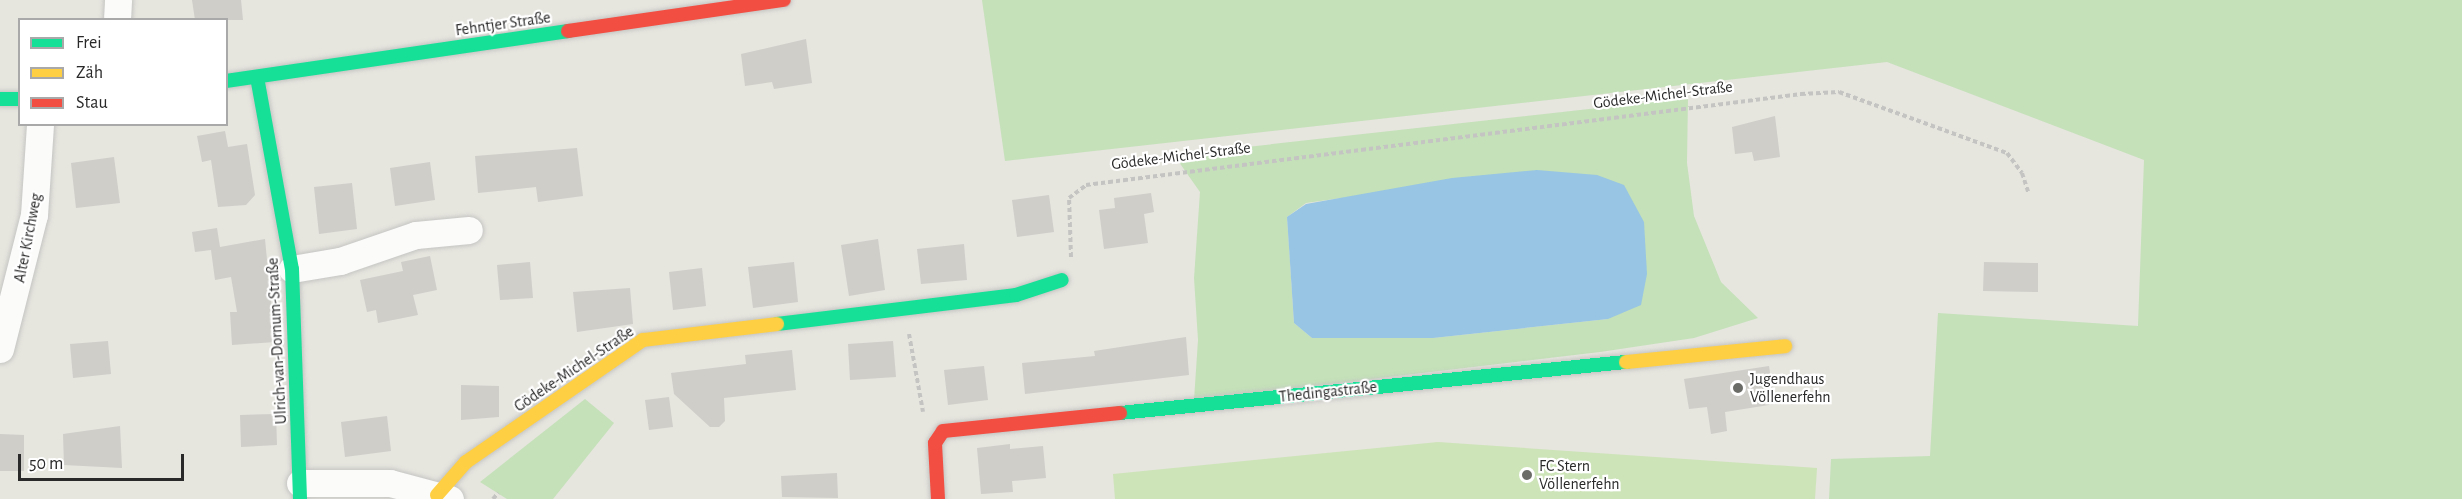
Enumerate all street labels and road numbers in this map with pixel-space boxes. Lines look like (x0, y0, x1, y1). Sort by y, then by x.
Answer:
street label: Fehntjer Straße (454, 8, 552, 40)
street label: Gödeke-Michel-Straße (1592, 77, 1734, 113)
street label: Gödeke-Michel-Straße (1110, 138, 1252, 174)
street label: Alter Kirchweg (10, 192, 46, 284)
street label: Ulrich-van-Dornum-Straße (263, 257, 291, 425)
street label: Gödeke-Michel-Straße (511, 322, 637, 416)
street label: Thedingastraße (1278, 377, 1378, 407)

